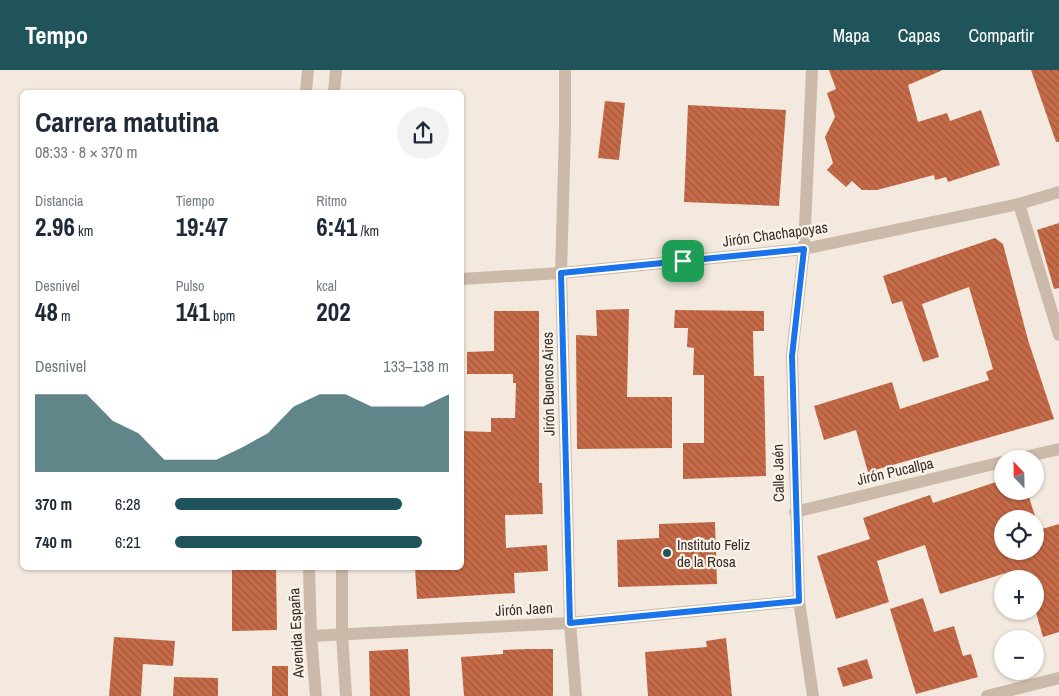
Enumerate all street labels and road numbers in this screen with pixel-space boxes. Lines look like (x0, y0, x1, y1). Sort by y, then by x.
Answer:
street label: Jirón Chachapoyas (721, 216, 829, 252)
street label: Jirón Buenos Aires (537, 332, 559, 436)
street label: Calle Jaén (767, 444, 789, 502)
street label: Jirón Pucallpa (855, 452, 935, 490)
street label: Avenida España (283, 587, 309, 680)
street label: Jirón Jaen (495, 597, 553, 621)

